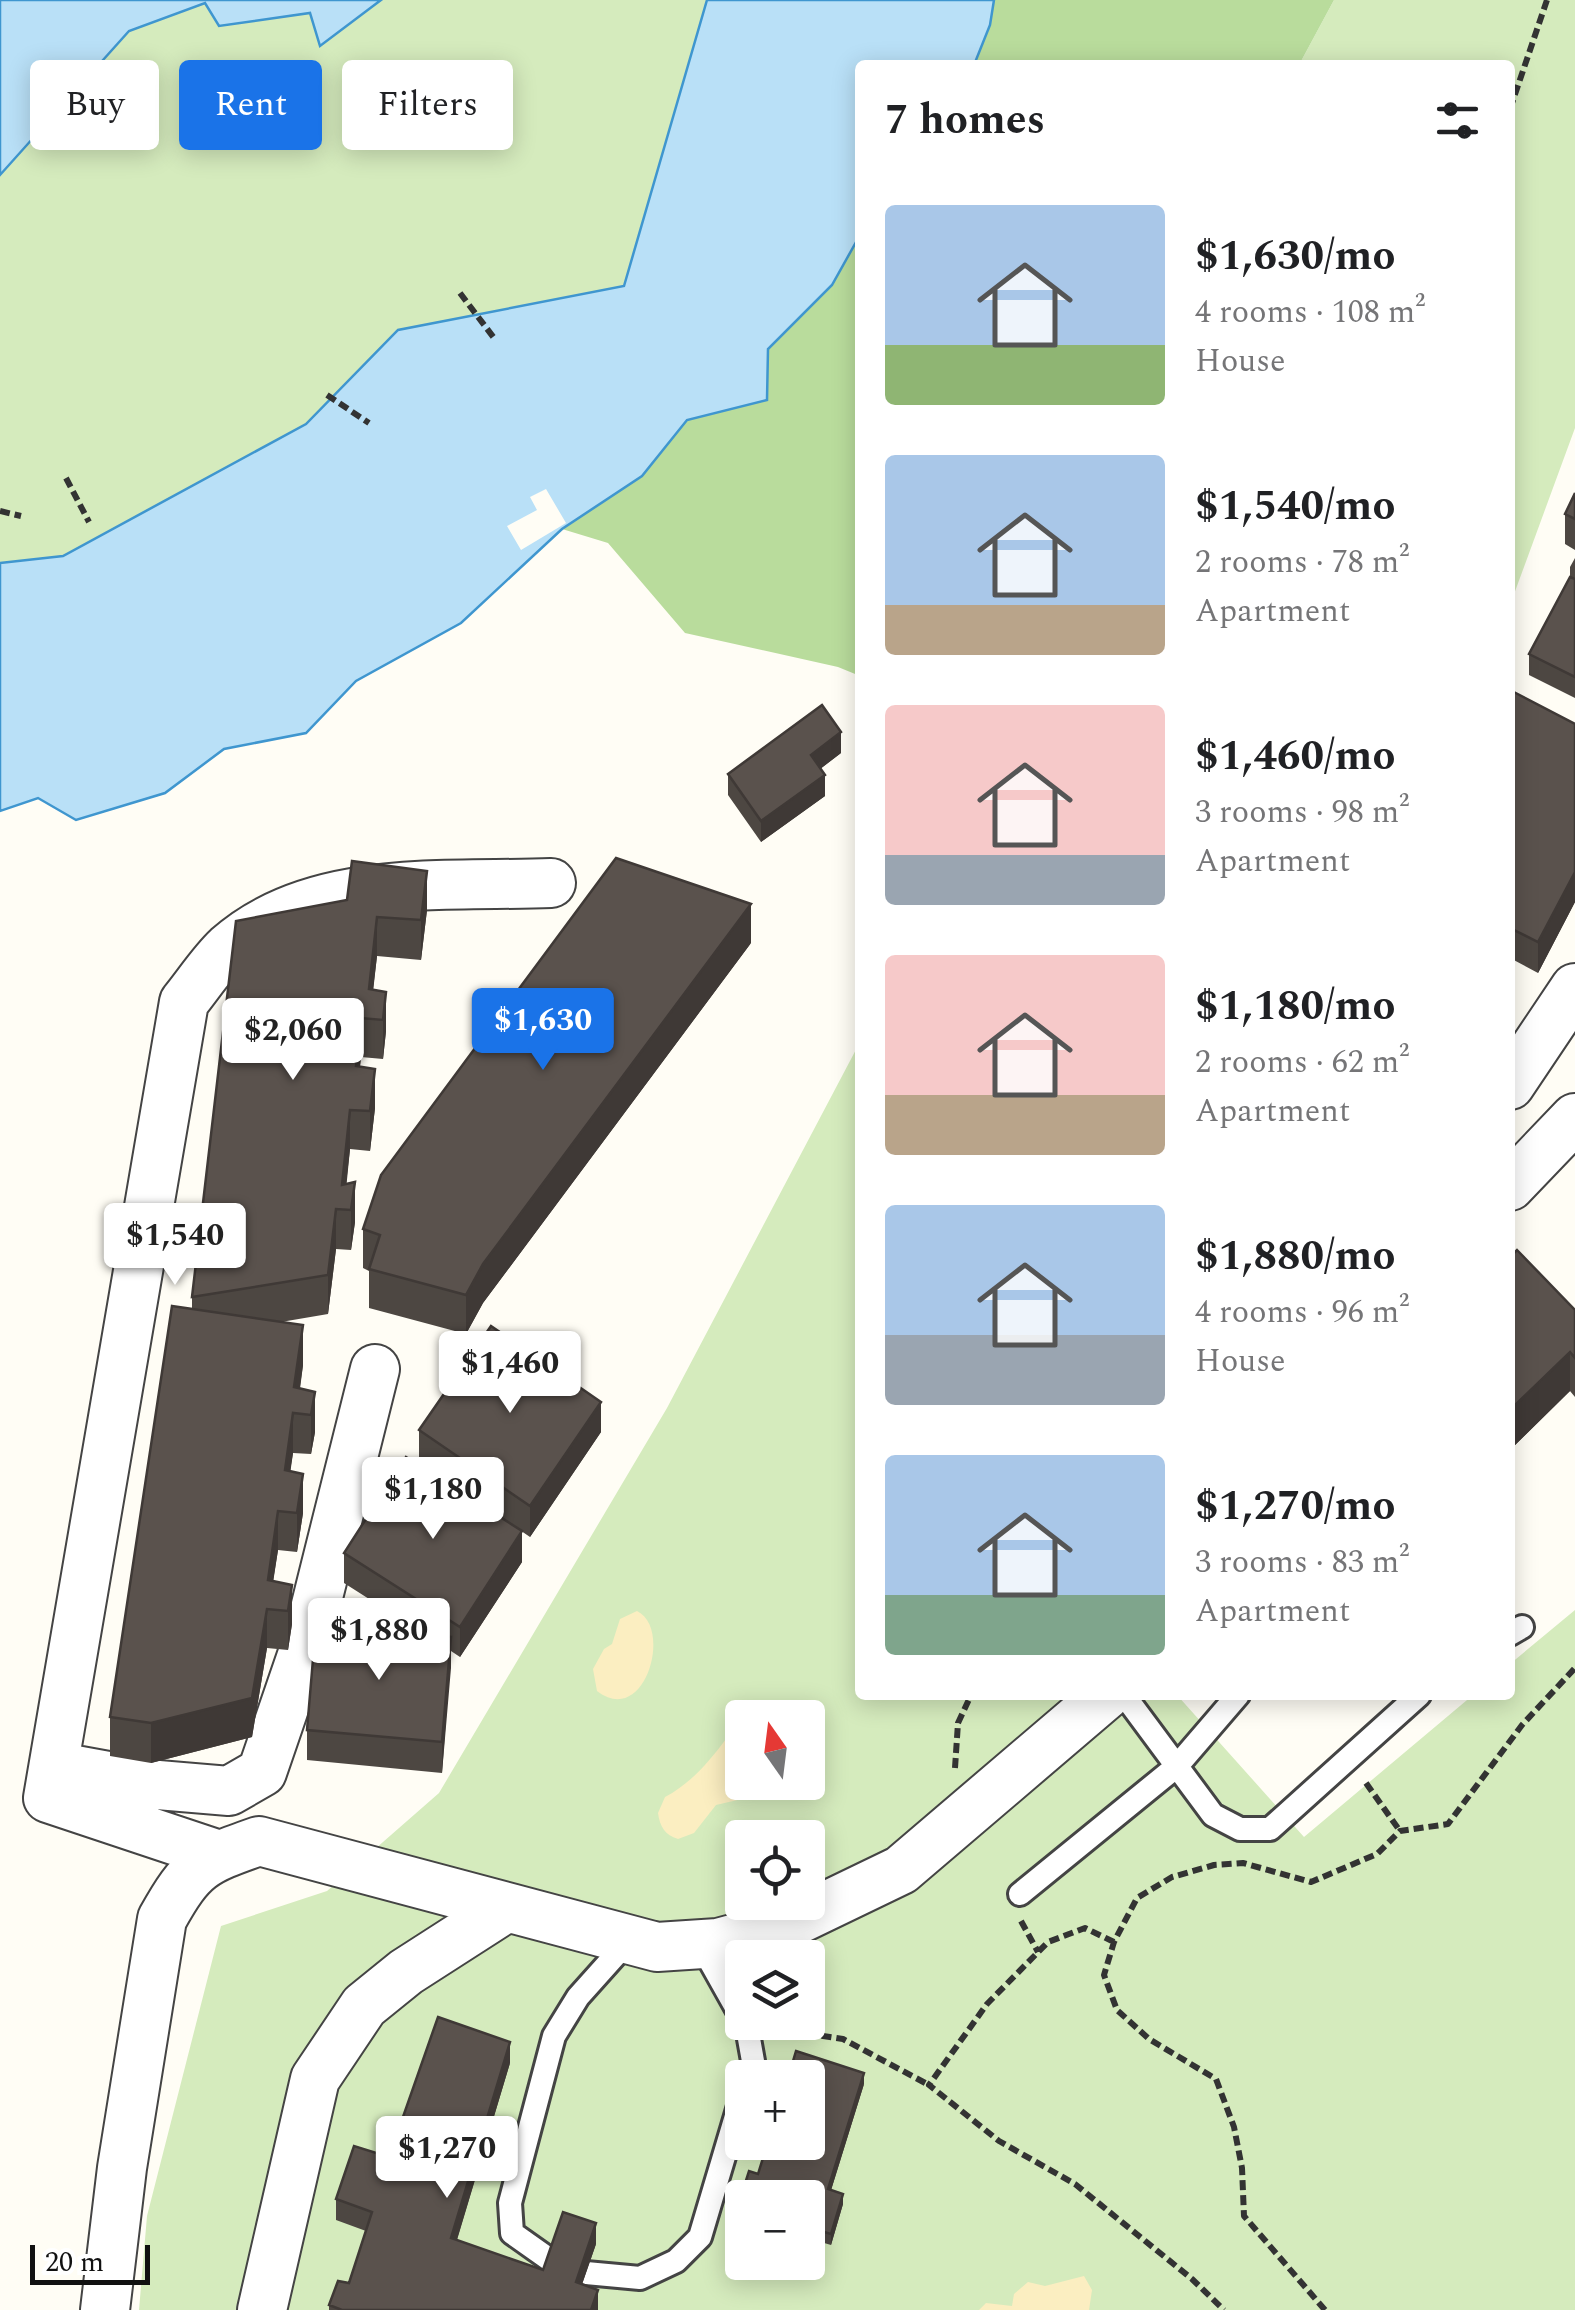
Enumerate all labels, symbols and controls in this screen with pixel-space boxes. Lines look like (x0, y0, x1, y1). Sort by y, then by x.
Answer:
chip: Buy (30, 60, 159, 150)
chip: Rent (179, 60, 322, 150)
chip: Filters (342, 60, 513, 150)
text: 7 homes (885, 89, 1045, 152)
icon: filters (1430, 93, 1485, 148)
text: $1,630/mo (1195, 225, 1395, 288)
icon: home (965, 245, 1085, 365)
text: 4 rooms · 108 m² (1195, 288, 1425, 337)
text: House (1195, 337, 1285, 386)
text: $1,540/mo (1195, 475, 1395, 538)
icon: home (965, 495, 1085, 615)
text: 2 rooms · 78 m² (1195, 538, 1409, 587)
text: Apartment (1195, 587, 1350, 636)
text: $1,460/mo (1195, 725, 1395, 788)
icon: home (965, 745, 1085, 865)
text: 3 rooms · 98 m² (1195, 788, 1409, 837)
text: Apartment (1195, 837, 1350, 886)
text: $1,180/mo (1195, 975, 1395, 1038)
pin: $1,630 (462, 988, 624, 1073)
icon: home (965, 995, 1085, 1115)
text: $1,630 (494, 996, 592, 1045)
pin: $2,060 (212, 998, 374, 1083)
text: $2,060 (244, 1006, 342, 1055)
text: 2 rooms · 62 m² (1195, 1038, 1409, 1087)
text: Apartment (1195, 1087, 1350, 1136)
pin: $1,540 (94, 1203, 256, 1288)
text: $1,540 (126, 1211, 224, 1260)
text: $1,880/mo (1195, 1225, 1395, 1288)
icon: home (965, 1245, 1085, 1365)
text: 4 rooms · 96 m² (1195, 1288, 1409, 1337)
pin: $1,460 (429, 1331, 591, 1416)
text: House (1195, 1337, 1285, 1386)
text: $1,460 (461, 1339, 559, 1388)
pin: $1,180 (352, 1457, 514, 1542)
text: $1,180 (384, 1465, 482, 1514)
text: $1,270/mo (1195, 1475, 1395, 1538)
icon: home (965, 1495, 1085, 1615)
text: 3 rooms · 83 m² (1195, 1538, 1409, 1587)
text: Apartment (1195, 1587, 1350, 1636)
pin: $1,880 (298, 1598, 460, 1683)
text: $1,880 (330, 1606, 428, 1655)
north arrow (725, 1700, 825, 1800)
map controls (725, 1700, 825, 2280)
button: locate (725, 1820, 825, 1920)
button: layers (725, 1940, 825, 2040)
button: + (725, 2060, 825, 2160)
pin: $1,270 (366, 2116, 528, 2201)
text: $1,270 (398, 2124, 496, 2173)
button: − (725, 2180, 825, 2280)
scale bar (30, 2240, 150, 2284)
text: 20 m (45, 2241, 104, 2284)

